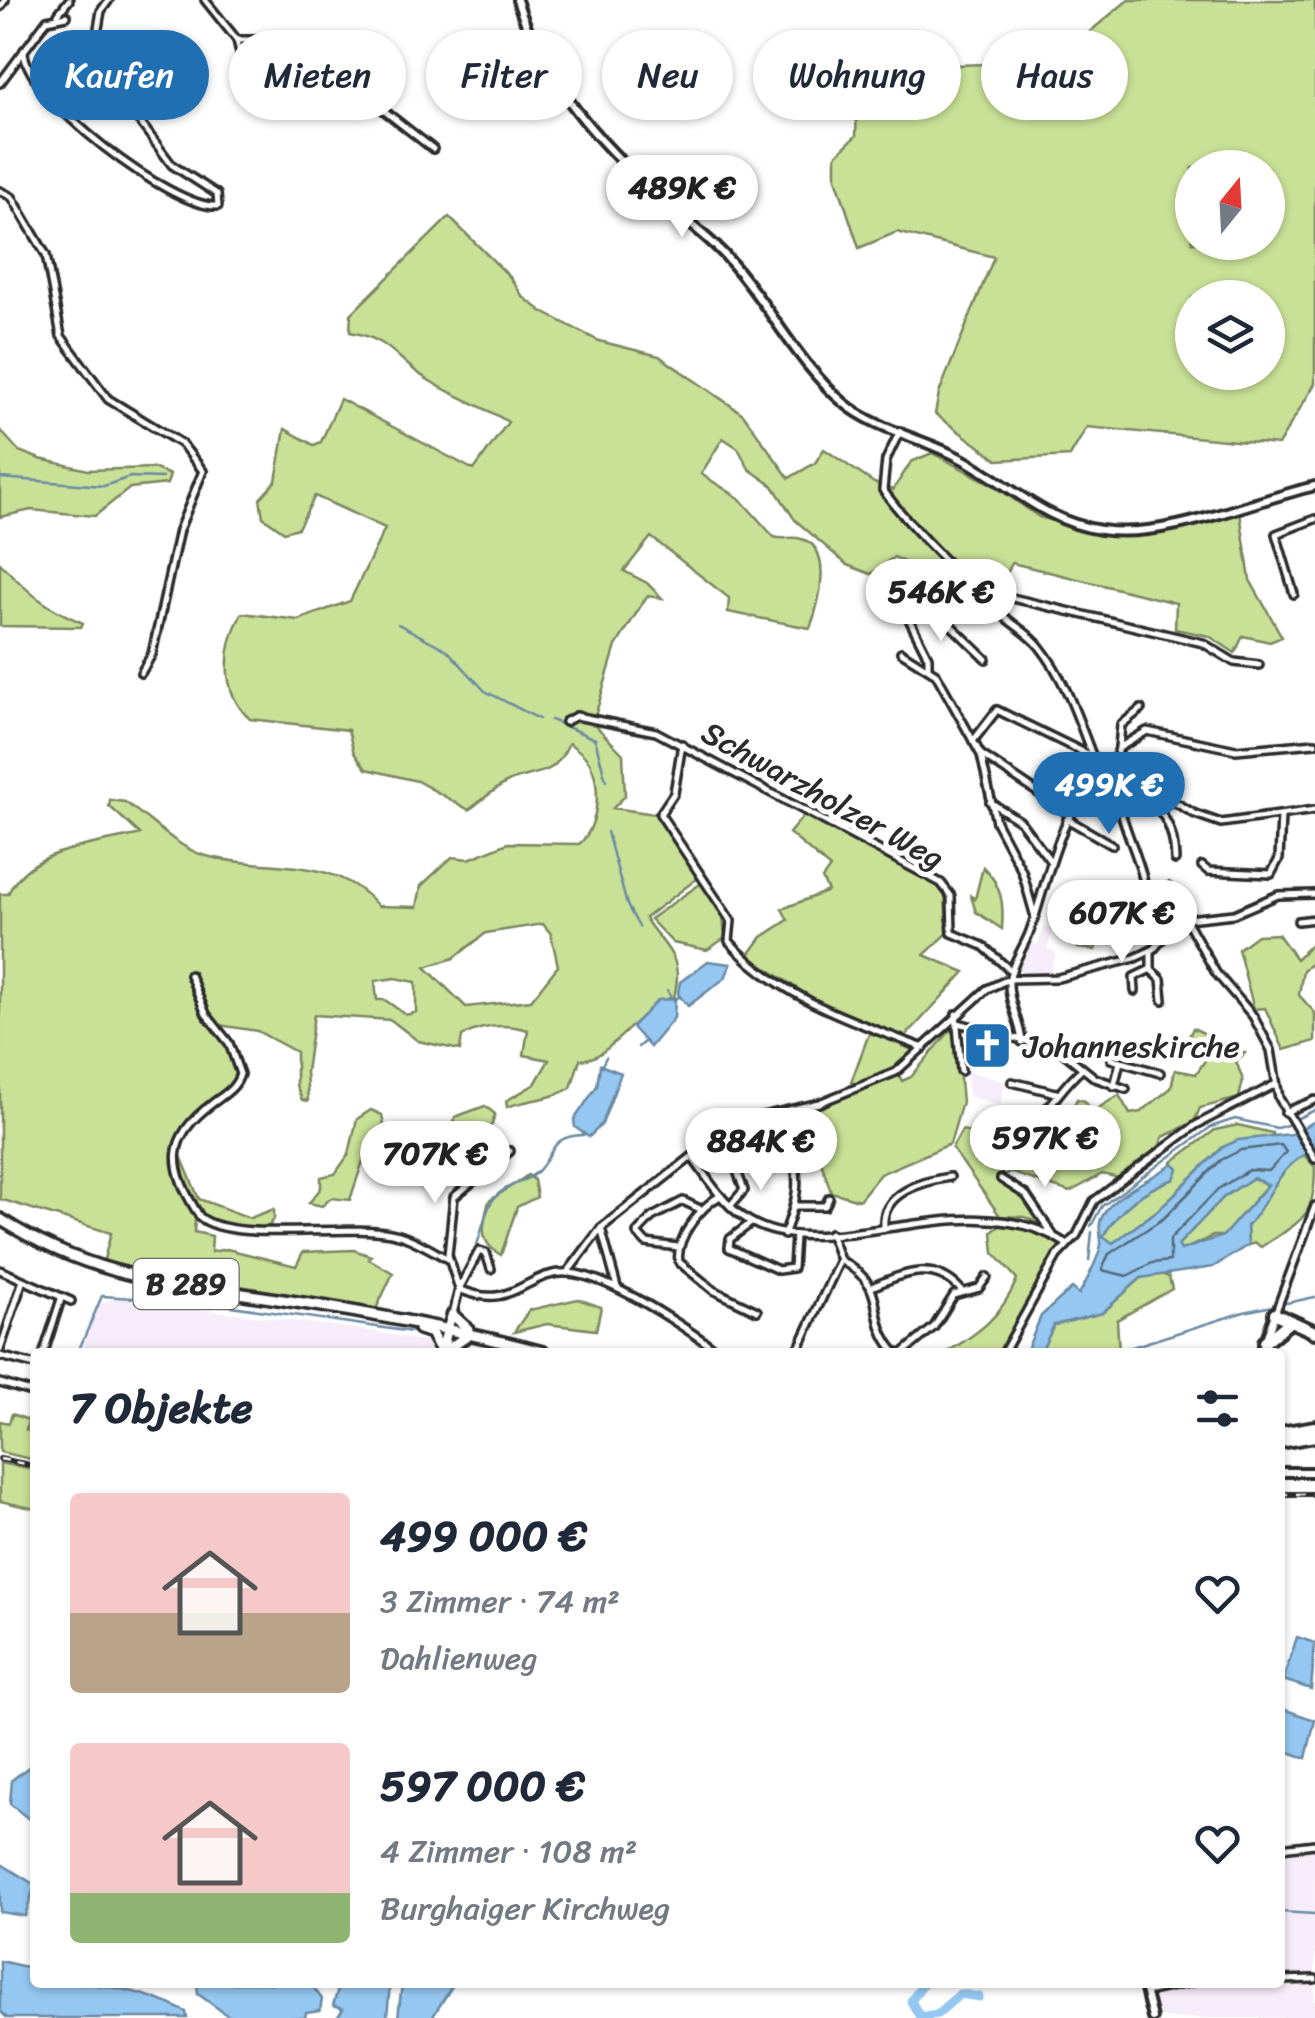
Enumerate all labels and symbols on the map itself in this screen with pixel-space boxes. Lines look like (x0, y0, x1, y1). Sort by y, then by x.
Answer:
north arrow (1175, 150, 1285, 260)
pin: 489K € (601, 155, 763, 240)
pin: 546K € (860, 559, 1022, 644)
street label: Schwarzholzer Weg (691, 705, 955, 886)
pin: 499K € (1028, 752, 1190, 837)
pin: 607K € (1041, 880, 1203, 965)
place label: Johanneskirche (1022, 1018, 1240, 1075)
church icon: Johanneskirche (962, 1020, 1014, 1072)
pin: 597K € (964, 1105, 1126, 1190)
pin: 884K € (680, 1108, 842, 1193)
pin: 707K € (354, 1121, 516, 1206)
road number: B 289 (134, 1259, 238, 1309)

